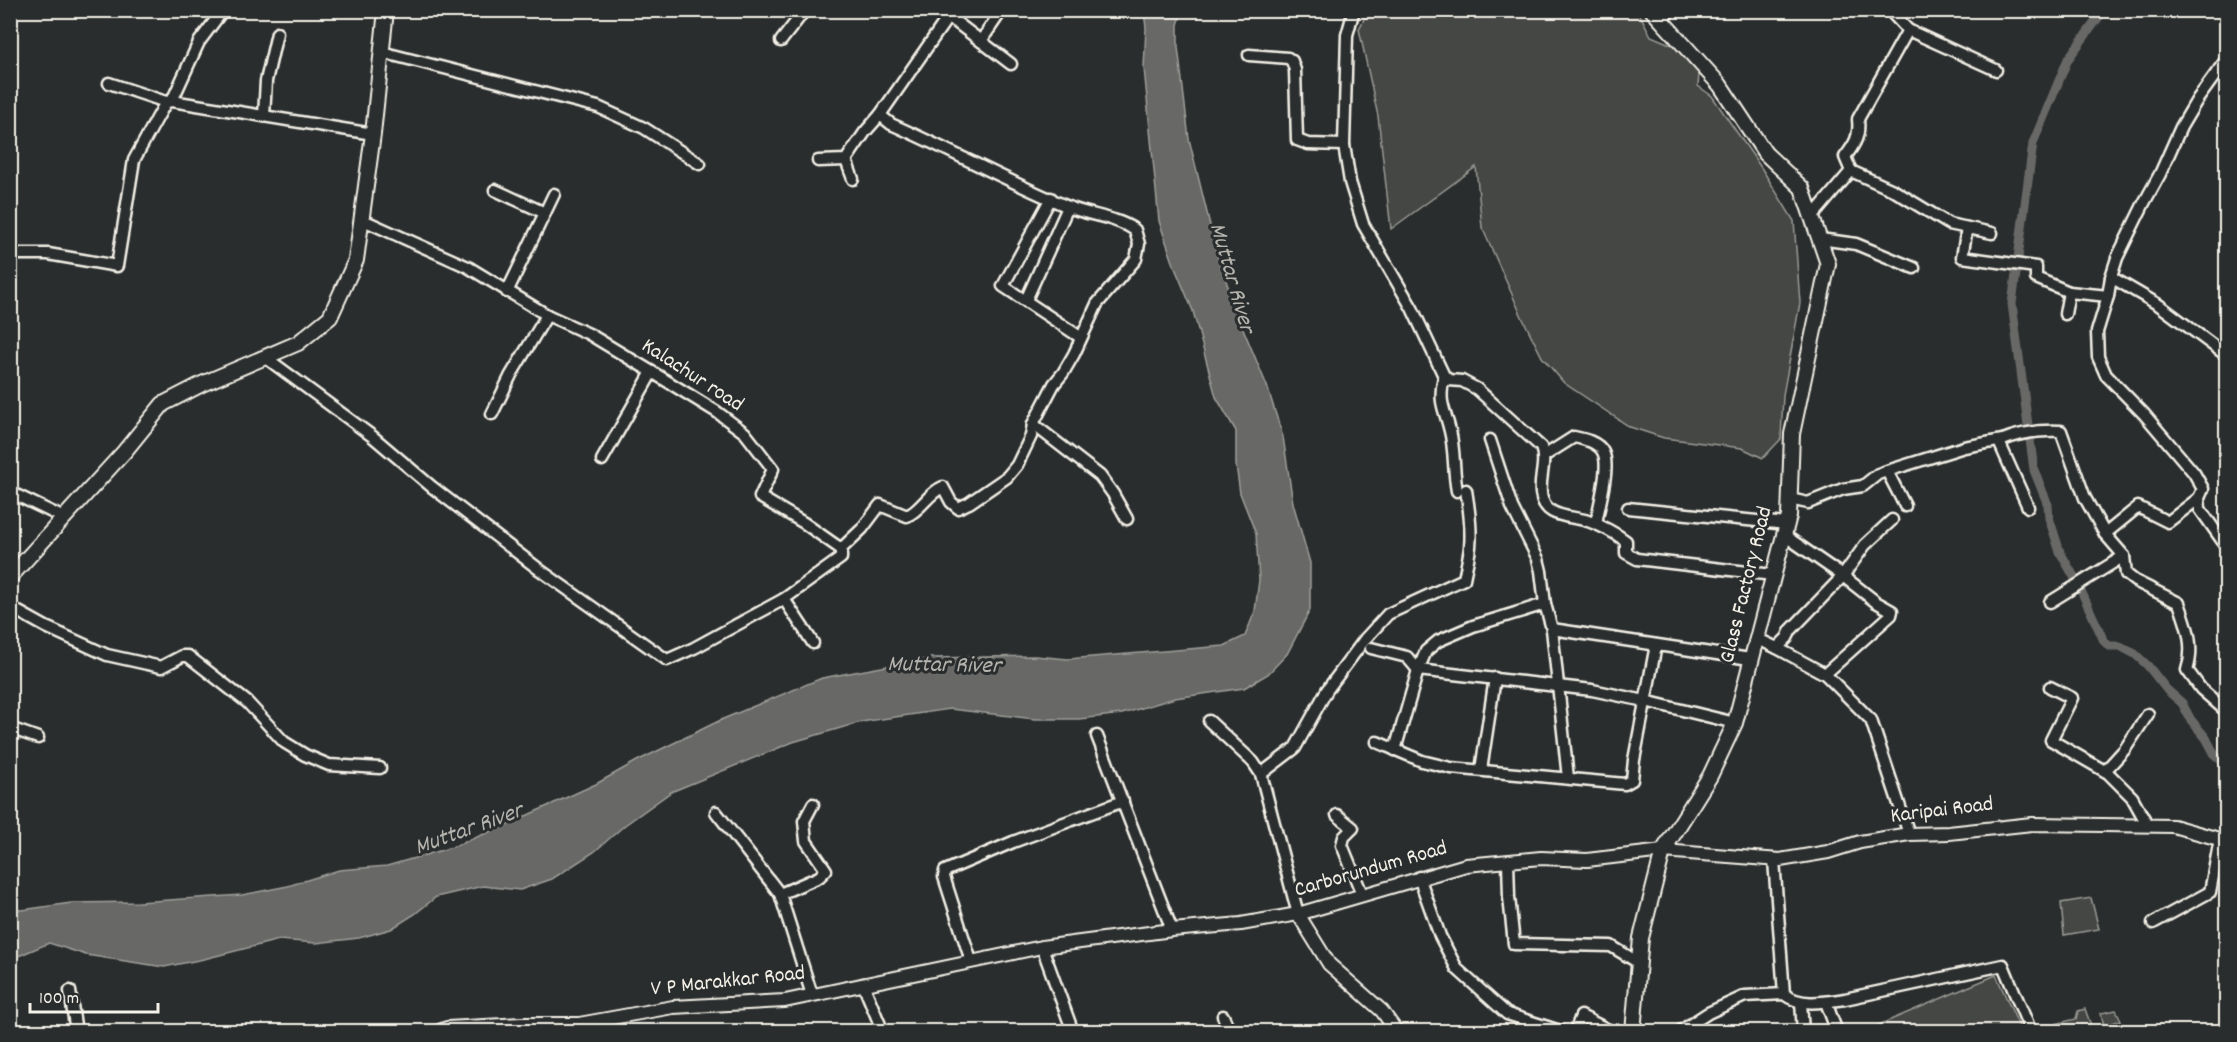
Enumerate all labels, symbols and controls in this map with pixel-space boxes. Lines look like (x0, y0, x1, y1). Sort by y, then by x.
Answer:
water label: Muttar River (1199, 219, 1264, 340)
street label: Kalachur road (635, 331, 749, 421)
street label: Glass Factory Road (1713, 503, 1781, 667)
water label: Muttar River (887, 648, 1004, 684)
street label: Karipai Road (1889, 789, 1995, 833)
water label: Muttar River (410, 794, 531, 865)
street label: Carborundum Road (1291, 833, 1451, 907)
street label: V P Marakkar Road (649, 958, 807, 1006)
scale bar (30, 976, 158, 1014)
text: 100 m (39, 987, 79, 1012)

